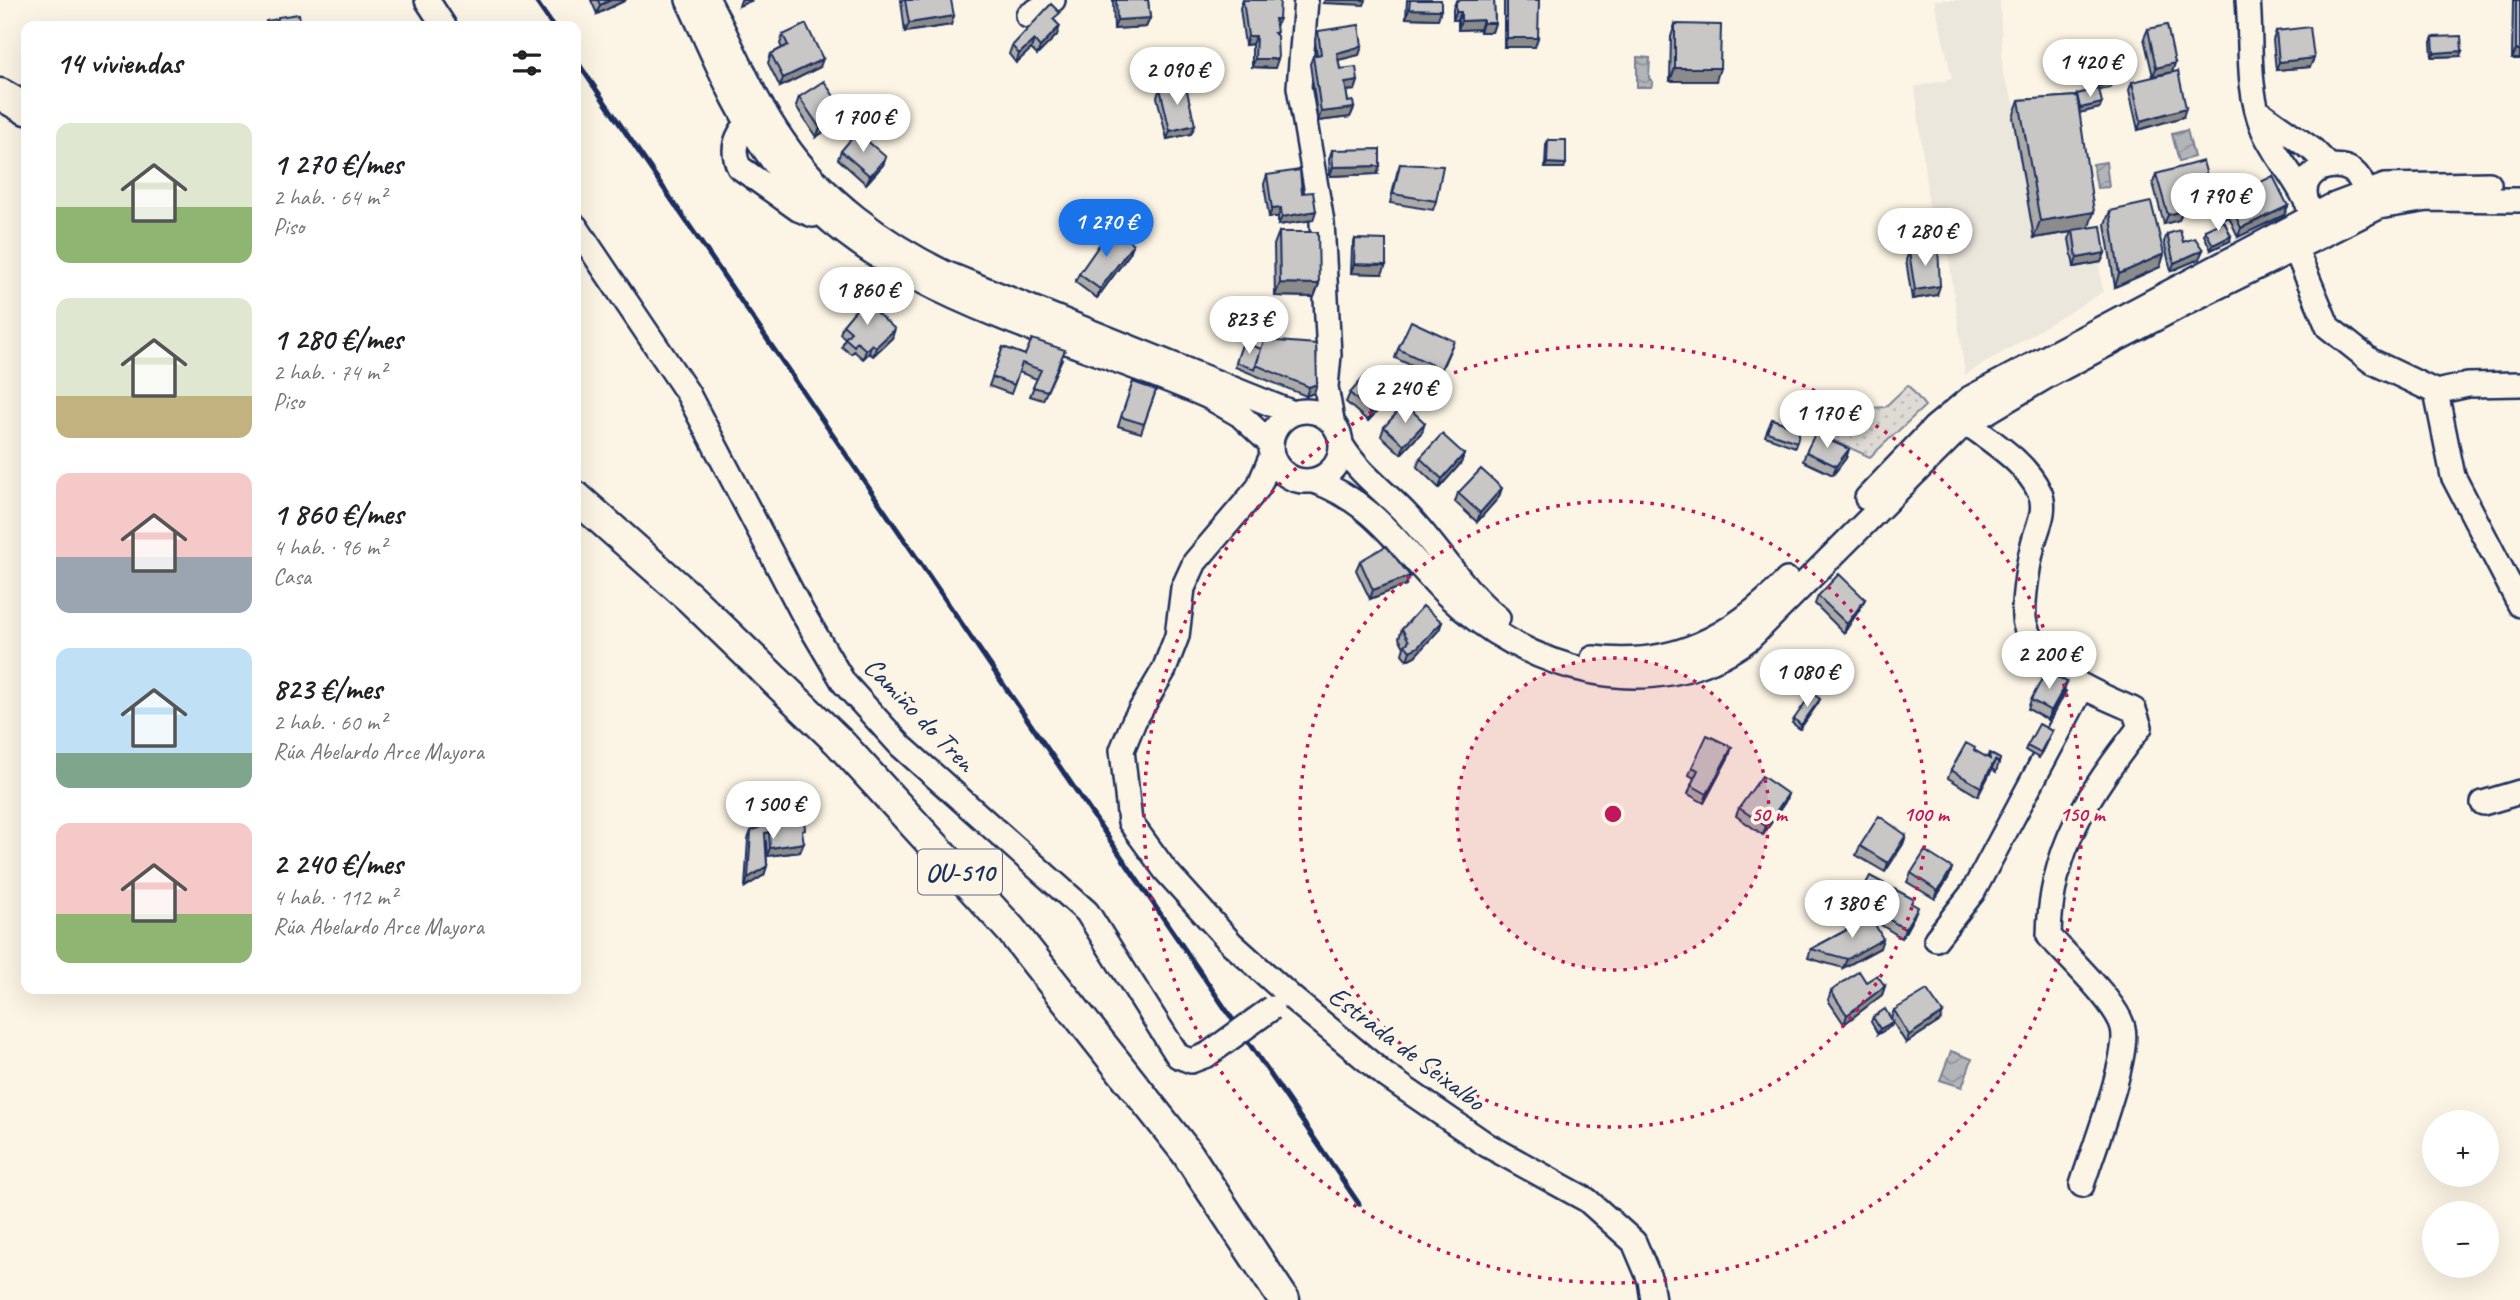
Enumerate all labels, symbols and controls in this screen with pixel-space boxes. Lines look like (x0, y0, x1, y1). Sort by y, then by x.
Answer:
pin: 1 420 € (2025, 40, 2155, 99)
text: 14 viviendas (56, 44, 182, 82)
icon: filters (508, 44, 546, 82)
text: 1 420 € (2059, 47, 2121, 76)
pin: 2 090 € (1112, 48, 1242, 107)
text: 2 090 € (1146, 55, 1208, 84)
pin: 1 700 € (798, 94, 928, 154)
text: 1 700 € (832, 102, 894, 131)
text: 1 270 €/mes (273, 145, 402, 183)
icon: home (112, 151, 196, 235)
pin: 1 790 € (2153, 174, 2283, 233)
text: 1 790 € (2187, 181, 2249, 210)
text: 2 hab. · 64 m² (273, 183, 386, 212)
pin: 1 270 € (1041, 200, 1171, 259)
text: 1 270 € (1075, 207, 1137, 236)
pin: 1 280 € (1860, 208, 1990, 268)
text: Piso (273, 212, 304, 241)
text: 1 280 € (1894, 216, 1956, 245)
pin: 1 860 € (802, 268, 932, 327)
text: 1 860 € (835, 275, 899, 304)
pin: 823 € (1200, 296, 1298, 356)
text: 823 € (1226, 304, 1272, 333)
text: 1 280 €/mes (273, 320, 403, 358)
icon: home (112, 326, 196, 410)
text: 2 hab. · 74 m² (273, 358, 386, 387)
pin: 2 240 € (1340, 366, 1470, 425)
text: 2 240 € (1374, 373, 1436, 402)
text: Piso (273, 387, 304, 416)
pin: 1 170 € (1762, 391, 1892, 450)
text: 1 170 € (1796, 398, 1858, 427)
text: 1 860 €/mes (273, 495, 403, 533)
icon: home (112, 501, 196, 585)
text: 4 hab. · 96 m² (273, 533, 386, 562)
text: Casa (273, 562, 311, 591)
pin: 2 200 € (1984, 632, 2114, 691)
text: 2 200 € (2018, 639, 2080, 668)
street label: Camiño do Tren (857, 649, 984, 780)
pin: 1 080 € (1742, 650, 1872, 709)
text: 1 080 € (1776, 657, 1838, 686)
text: 823 €/mes (273, 670, 382, 708)
icon: home (112, 676, 196, 760)
text: 2 hab. · 60 m² (273, 708, 386, 737)
text: Rúa Abelardo Arce Mayora (273, 737, 484, 766)
pin: 1 500 € (708, 782, 838, 841)
text: 1 500 € (742, 789, 804, 818)
text: 50 m (1751, 801, 1789, 827)
text: 100 m (1903, 801, 1951, 827)
text: 150 m (2059, 801, 2107, 827)
centre of rings (1601, 802, 1625, 826)
text: 2 240 €/mes (273, 845, 403, 883)
road number: OU-510 (918, 850, 1002, 894)
icon: home (112, 851, 196, 935)
pin: 1 380 € (1787, 880, 1917, 940)
text: 4 hab. · 112 m² (273, 883, 397, 912)
text: 1 380 € (1821, 888, 1883, 917)
text: Rúa Abelardo Arce Mayora (273, 912, 484, 941)
street label: Estrada de Seixalbo (1322, 978, 1494, 1120)
map controls (2422, 1110, 2499, 1278)
button: + (2422, 1110, 2499, 1187)
button: − (2422, 1201, 2499, 1278)

